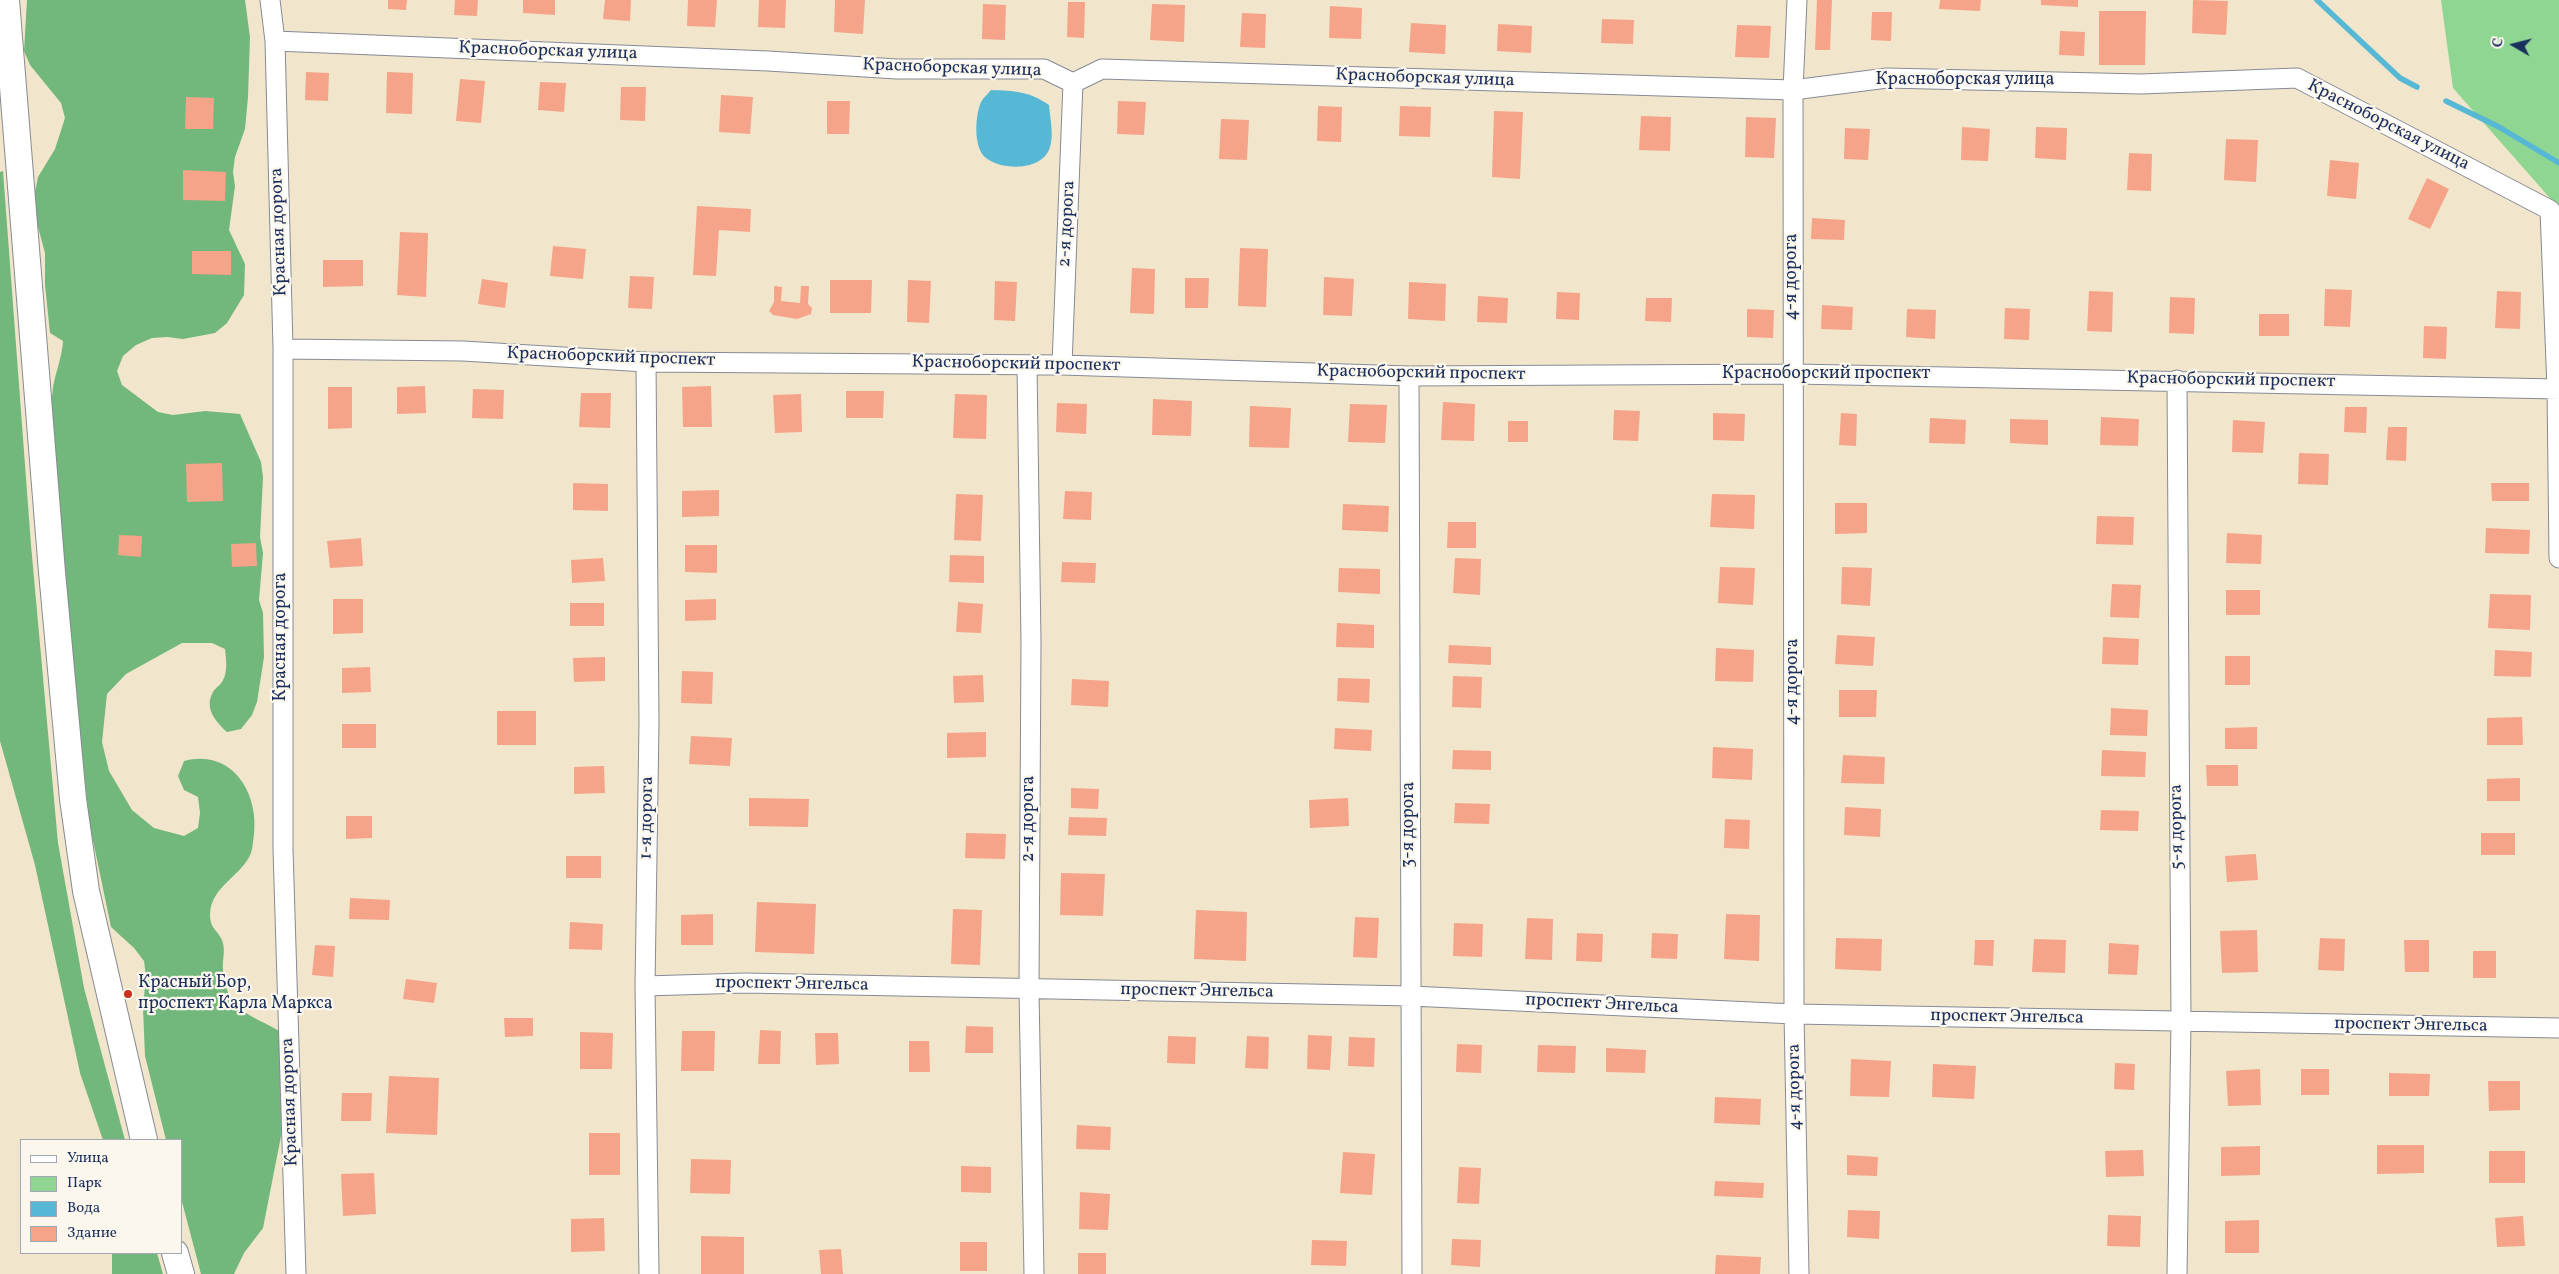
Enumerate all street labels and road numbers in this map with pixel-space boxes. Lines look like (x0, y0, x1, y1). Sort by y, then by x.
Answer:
street label: Красноборская улица (458, 38, 638, 66)
street label: Красноборская улица (862, 55, 1042, 83)
street label: Красноборская улица (1335, 65, 1515, 93)
street label: Красноборская улица (1875, 70, 2055, 92)
street label: Красноборская улица (2303, 76, 2473, 176)
street label: Красная дорога (267, 167, 293, 297)
street label: 2-я дорога (1055, 180, 1081, 268)
street label: 4-я дорога (1782, 233, 1804, 321)
street label: Красноборский проспект (506, 344, 716, 372)
street label: Красноборский проспект (911, 352, 1121, 378)
street label: Красноборский проспект (1316, 361, 1526, 387)
street label: Красноборский проспект (1722, 364, 1930, 386)
street label: Красноборский проспект (2126, 368, 2336, 394)
street label: Красная дорога (271, 573, 293, 701)
street label: 4-я дорога (1783, 638, 1805, 726)
street label: 1-я дорога (636, 776, 660, 860)
street label: 2-я дорога (1019, 776, 1041, 862)
street label: 3-я дорога (1399, 782, 1421, 868)
street label: 5-я дорога (2166, 784, 2190, 870)
street label: проспект Энгельса (715, 973, 869, 997)
street label: проспект Энгельса (1120, 980, 1274, 1004)
street label: проспект Энгельса (1525, 990, 1679, 1020)
street label: проспект Энгельса (1930, 1006, 2084, 1030)
street label: проспект Энгельса (2334, 1014, 2488, 1038)
street label: Красная дорога (278, 1037, 304, 1167)
street label: 4-я дорога (1784, 1043, 1808, 1131)

